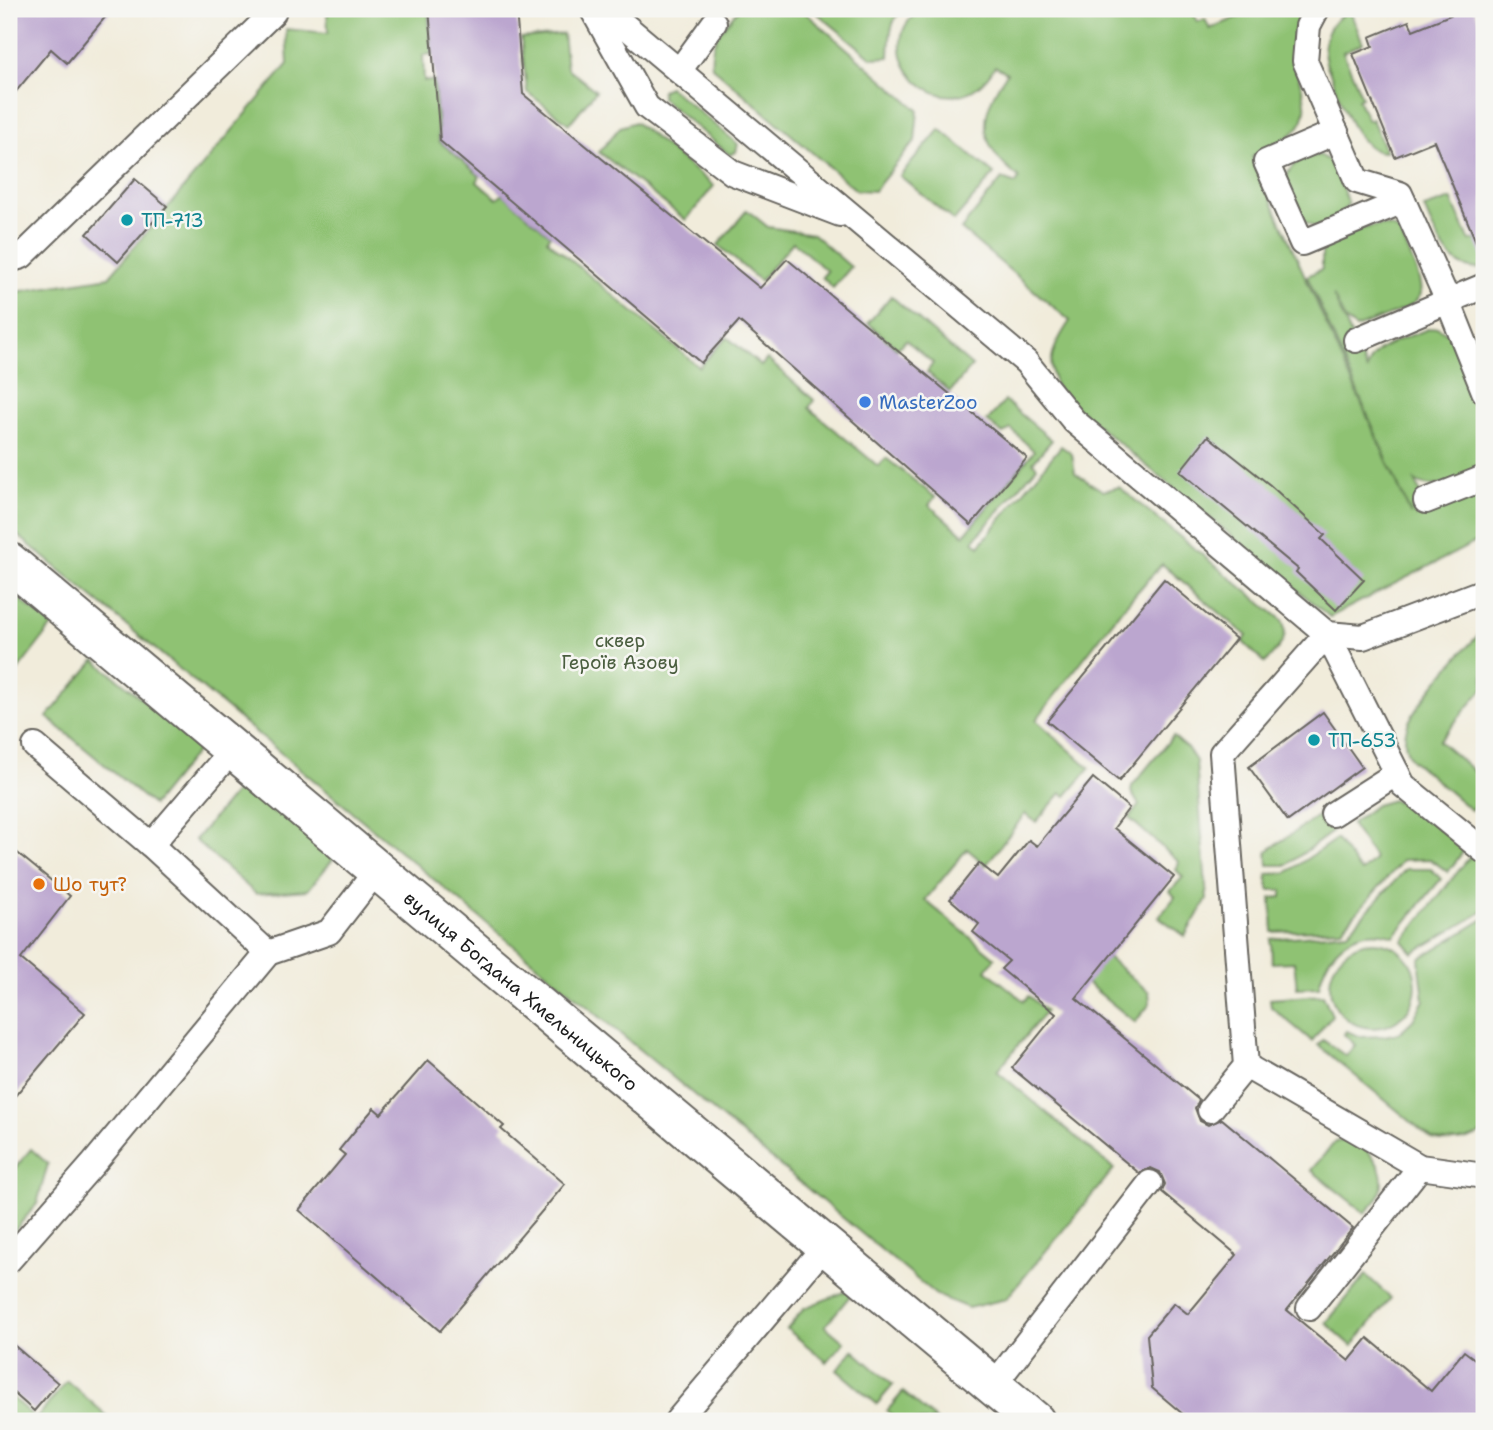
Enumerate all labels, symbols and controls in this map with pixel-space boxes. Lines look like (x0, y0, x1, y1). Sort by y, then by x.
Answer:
place label: ТП-713 (141, 208, 204, 233)
marker: ТП-713 (119, 212, 135, 228)
place label: MasterZoo (879, 390, 977, 415)
marker: MasterZoo (857, 394, 873, 410)
park label: сквер Героїв Азову (561, 628, 679, 675)
place label: ТП-653 (1328, 728, 1396, 753)
marker: ТП-653 (1306, 732, 1322, 748)
place label: Шо тут? (53, 872, 127, 897)
marker: Шо тут? (31, 876, 47, 892)
street label: вулиця Богдана Хмельницького (399, 885, 644, 1096)

